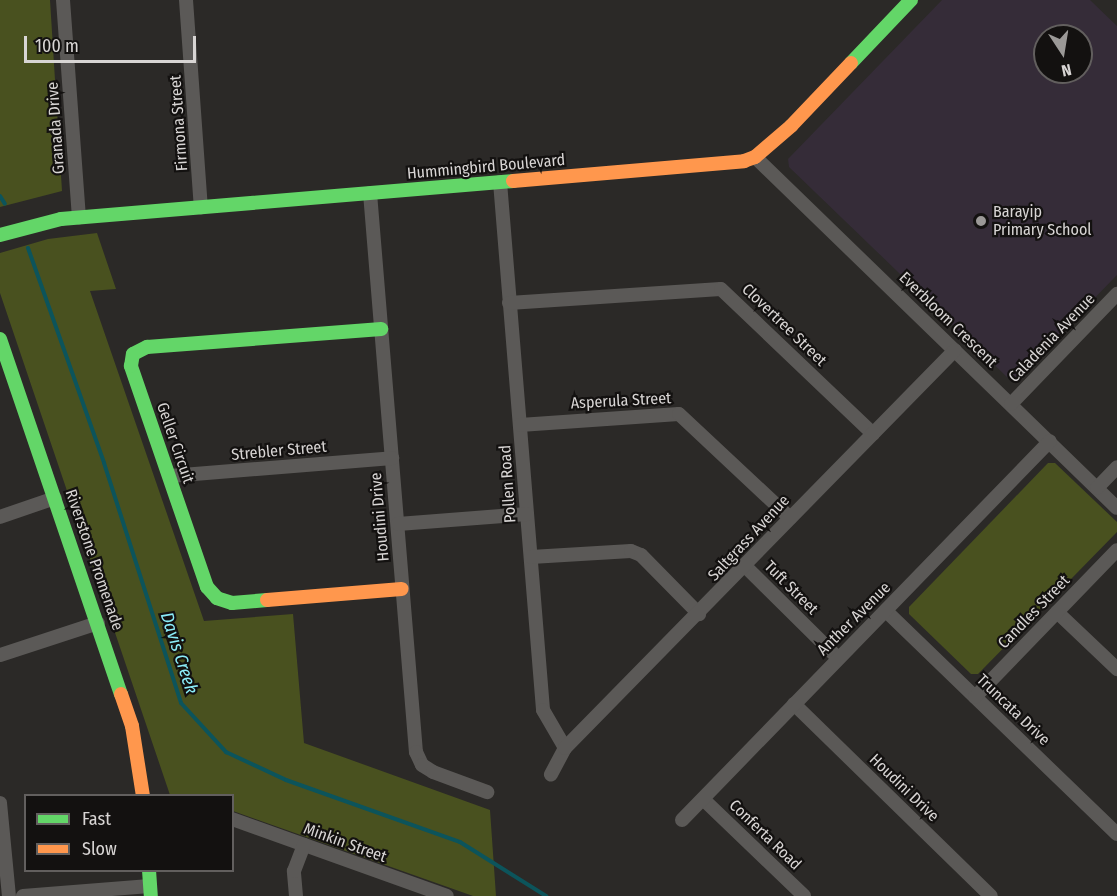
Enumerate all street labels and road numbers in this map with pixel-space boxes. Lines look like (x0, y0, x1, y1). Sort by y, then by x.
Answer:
street label: Firmona Street (166, 74, 192, 172)
street label: Granada Drive (43, 81, 69, 175)
street label: Hummingbird Boulevard (406, 151, 566, 183)
street label: Everbloom Crescent (895, 268, 1001, 372)
street label: Clovertree Street (738, 280, 830, 370)
street label: Caladenia Avenue (1005, 290, 1099, 386)
street label: Asperula Street (570, 389, 672, 413)
street label: Geller Circuit (152, 400, 198, 486)
street label: Strebler Street (231, 437, 327, 465)
street label: Pollen Road (496, 444, 520, 524)
street label: Houdini Drive (367, 472, 393, 562)
street label: Riverstone Promenade (61, 487, 127, 633)
street label: Saltgrass Avenue (704, 491, 794, 585)
street label: Tuft Street (760, 557, 822, 619)
street label: Candles Street (994, 571, 1074, 653)
street label: Anther Avenue (813, 578, 895, 660)
street label: Truncata Drive (972, 670, 1054, 750)
street label: Houdini Drive (865, 750, 943, 826)
street label: Conferta Road (725, 796, 805, 874)
street label: Minkin Street (301, 819, 389, 867)

